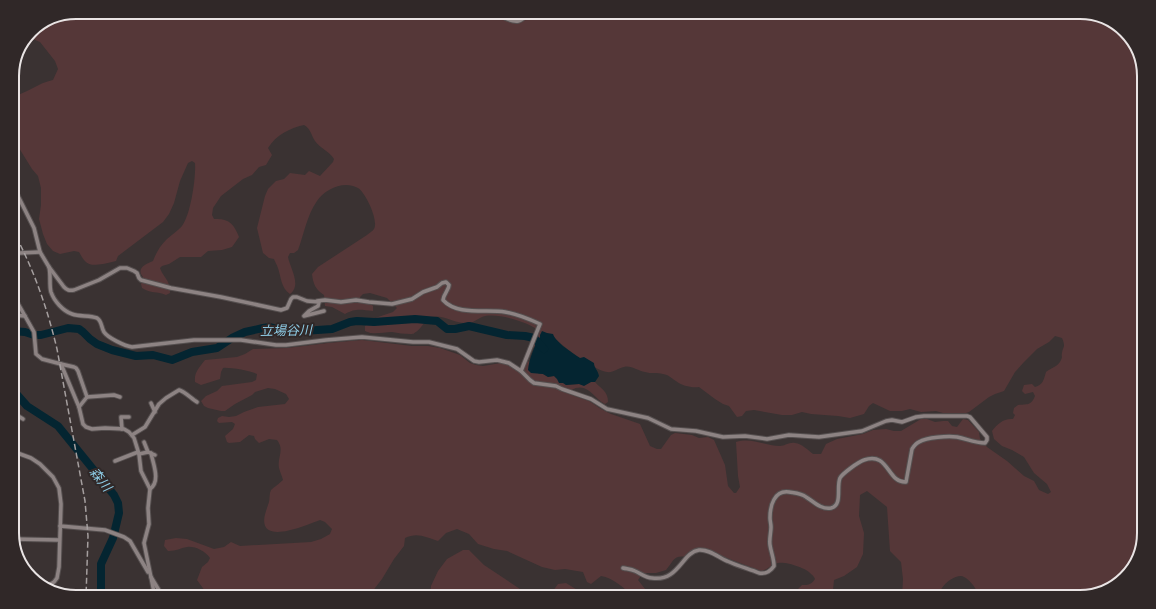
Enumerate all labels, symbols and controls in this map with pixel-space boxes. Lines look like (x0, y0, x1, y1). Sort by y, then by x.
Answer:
water label: 立場谷川 (260, 322, 314, 338)
water label: 森川 (87, 464, 117, 496)

